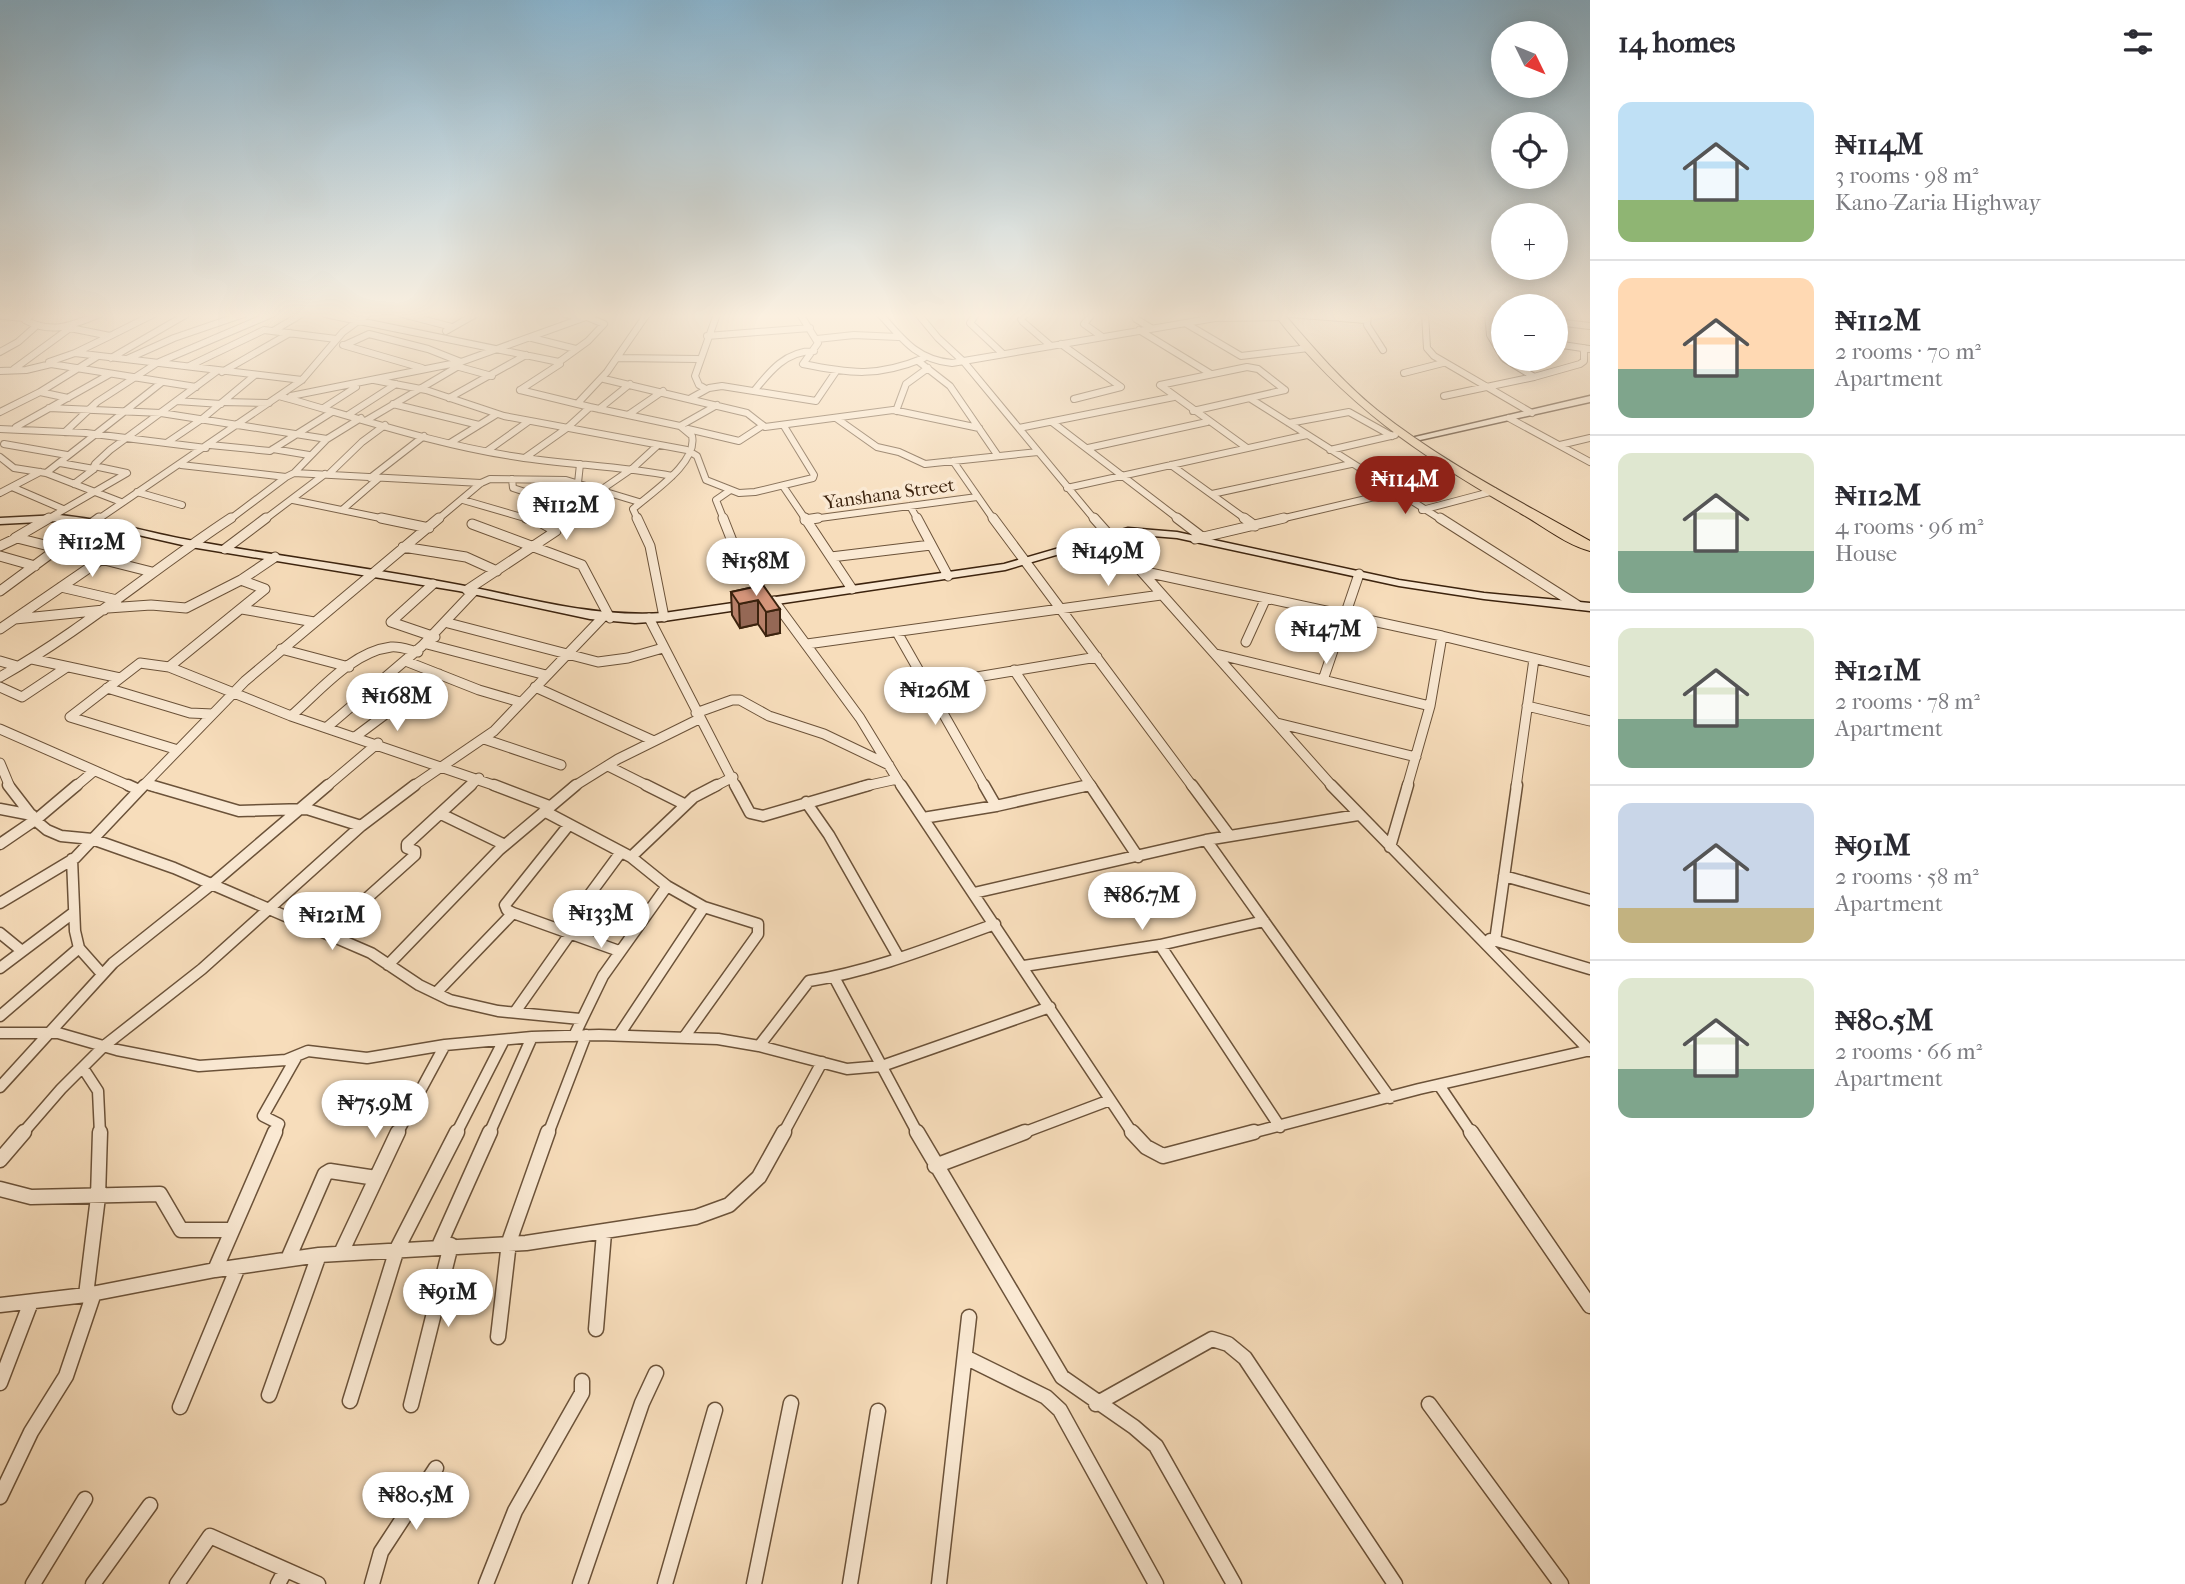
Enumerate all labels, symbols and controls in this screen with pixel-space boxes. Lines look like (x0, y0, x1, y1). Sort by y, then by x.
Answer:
north arrow (1491, 21, 1568, 98)
map controls (1491, 21, 1568, 371)
icon: filters (2119, 23, 2157, 61)
text: 14 homes (1618, 25, 1735, 60)
button: locate (1491, 112, 1568, 189)
text: ₦114M (1835, 127, 1923, 162)
icon: home (1674, 130, 1758, 214)
text: 3 rooms · 98 m² (1835, 162, 1979, 189)
text: Kano-Zaria Highway (1835, 189, 2041, 216)
button: + (1491, 203, 1568, 280)
button: − (1491, 294, 1568, 371)
text: ₦112M (1835, 303, 1921, 338)
icon: home (1674, 306, 1758, 390)
text: 2 rooms · 70 m² (1835, 338, 1981, 365)
text: Apartment (1835, 365, 1943, 392)
pin: ₦114M (1356, 456, 1454, 516)
text: ₦114M (1371, 465, 1439, 492)
street label: Yanshana Street (821, 474, 956, 514)
text: ₦112M (1835, 478, 1921, 513)
icon: home (1674, 481, 1758, 565)
pin: ₦112M (517, 482, 615, 542)
text: ₦112M (533, 491, 599, 518)
text: 4 rooms · 96 m² (1835, 513, 1984, 540)
pin: ₦112M (43, 520, 141, 579)
text: ₦112M (59, 528, 125, 555)
pin: ₦149M (1059, 528, 1157, 588)
text: ₦149M (1072, 537, 1144, 564)
pin: ₦158M (707, 538, 805, 598)
text: House (1835, 540, 1897, 567)
text: ₦158M (722, 547, 790, 574)
pin: ₦147M (1277, 606, 1375, 666)
text: ₦147M (1291, 615, 1361, 642)
text: ₦121M (1835, 653, 1921, 688)
icon: home (1674, 656, 1758, 740)
pin: ₦126M (886, 668, 984, 727)
pin: ₦168M (348, 674, 446, 733)
text: ₦126M (900, 676, 970, 703)
text: ₦168M (362, 682, 432, 709)
text: 2 rooms · 78 m² (1835, 688, 1980, 715)
text: Apartment (1835, 715, 1943, 742)
text: ₦91M (1835, 828, 1911, 863)
icon: home (1674, 831, 1758, 915)
text: 2 rooms · 58 m² (1835, 863, 1979, 890)
pin: ₦86.7M (1085, 872, 1199, 932)
text: ₦86.7M (1104, 881, 1180, 908)
pin: ₦133M (552, 890, 650, 950)
text: Apartment (1835, 890, 1943, 917)
pin: ₦121M (283, 892, 381, 952)
text: ₦133M (569, 899, 633, 926)
text: ₦121M (299, 901, 365, 928)
text: ₦80.5M (1835, 1003, 1933, 1038)
icon: home (1674, 1006, 1758, 1090)
text: 2 rooms · 66 m² (1835, 1038, 1982, 1065)
text: Apartment (1835, 1065, 1943, 1092)
pin: ₦75.9M (318, 1080, 432, 1140)
text: ₦75.9M (338, 1089, 412, 1116)
pin: ₦91M (407, 1270, 489, 1329)
text: ₦91M (419, 1278, 477, 1305)
pin: ₦80.5M (359, 1472, 473, 1532)
text: ₦80.5M (378, 1481, 454, 1508)

